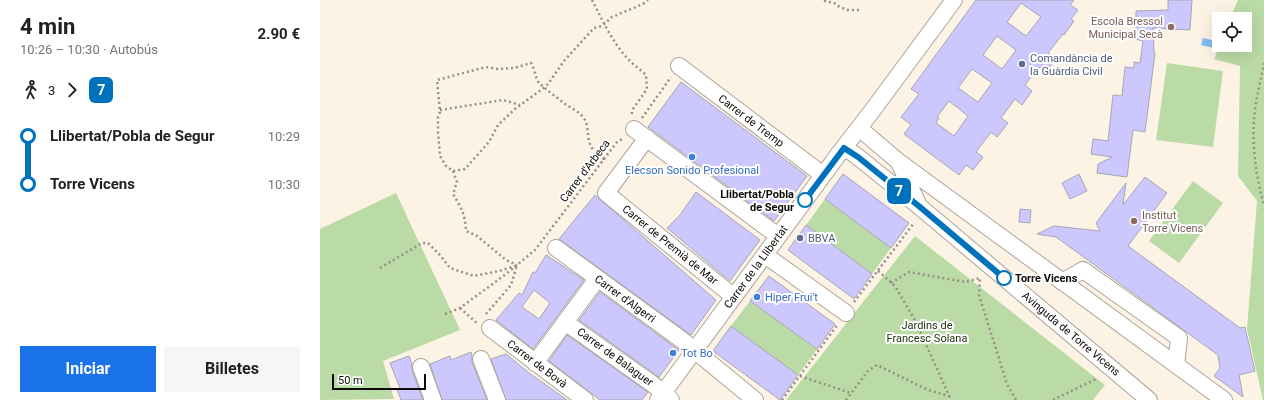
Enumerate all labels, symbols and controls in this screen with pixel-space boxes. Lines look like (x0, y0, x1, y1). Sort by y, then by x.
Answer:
map controls (1212, 12, 1252, 52)
button: locate (1212, 12, 1252, 52)
text: 4 min (20, 14, 75, 39)
place label: Escola Bressol Municipal Secà (1088, 15, 1163, 41)
marker: Escola Bressol Municipal Secà (1166, 22, 1176, 32)
text: 2.90 € (257, 25, 300, 43)
text: 10:26 – 10:30 · Autobús (20, 42, 158, 57)
place label: Comandància de la Guàrdia Civil (1030, 52, 1113, 78)
marker: Comandància de la Guàrdia Civil (1017, 59, 1027, 69)
icon: walk (20, 79, 42, 101)
icon: forward (61, 79, 83, 101)
text: 7 (97, 82, 105, 98)
text: 3 (48, 83, 55, 98)
street label: Carrer de Tremp (716, 92, 786, 150)
text: Llibertat/Pobla de Segur (50, 127, 214, 145)
text: 10:29 (268, 129, 300, 144)
street label: Carrer d'Arbeca (557, 137, 613, 205)
marker: Elecson Sonido Profesional (687, 152, 697, 162)
place label: Elecson Sonido Profesional (625, 164, 759, 177)
text: Torre Vicens (50, 175, 135, 193)
text: 10:30 (268, 177, 300, 192)
line badge: 7 (886, 178, 912, 204)
text: 7 (895, 183, 903, 199)
place label: Llibertat/Pobla de Segur (720, 188, 794, 214)
marker: Llibertat/Pobla de Segur (797, 192, 813, 208)
street label: Carrer de Premià de Mar (620, 202, 721, 288)
place label: Institut Torre Vicens (1142, 209, 1204, 235)
marker: Institut Torre Vicens (1129, 216, 1139, 226)
street label: Carrer de la Llibertat (722, 223, 791, 311)
place label: BBVA (808, 232, 836, 245)
marker: BBVA (795, 233, 805, 243)
marker: Torre Vicens (996, 270, 1012, 286)
place label: Torre Vicens (1015, 272, 1078, 285)
street label: Carrer d'Algerri (592, 273, 658, 325)
street label: Avinguda de Torre Vicens (1019, 289, 1123, 379)
place label: Hiper Frui't (765, 291, 818, 304)
marker: Hiper Frui't (752, 292, 762, 302)
park label: Jardins de Francesc Solana (887, 319, 967, 345)
street label: Carrer de Balaguer (574, 325, 656, 389)
street label: Carrer de Bovà (504, 337, 570, 391)
button: Iniciar (20, 346, 156, 392)
button: Billetes (164, 346, 300, 392)
place label: Tot Bo (681, 347, 713, 360)
marker: Tot Bo (668, 348, 678, 358)
scale bar (332, 372, 426, 391)
text: 50 m (338, 374, 363, 387)

